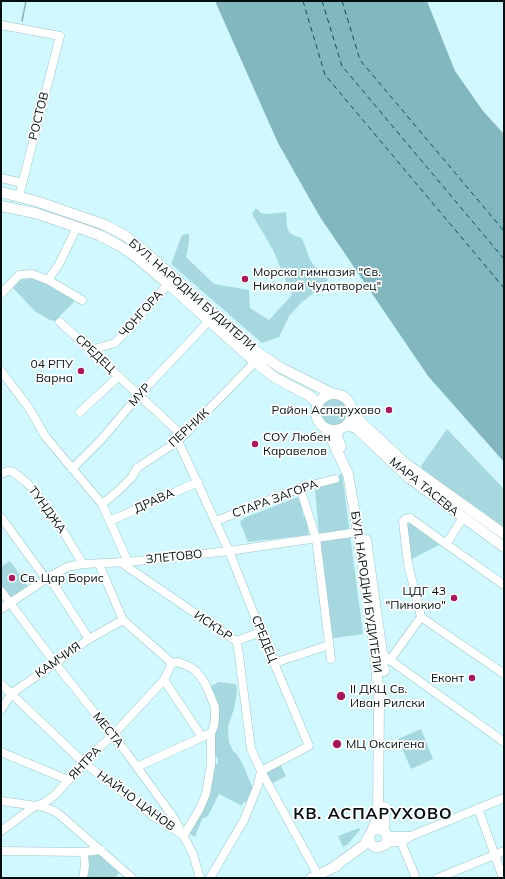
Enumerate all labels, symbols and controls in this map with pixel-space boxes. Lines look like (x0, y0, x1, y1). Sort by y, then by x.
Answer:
street label: РОСТОВ (26, 90, 52, 142)
street label: БУЛ. НАРОДНИ БУДИТЕЛИ (126, 236, 258, 354)
place label: Морска гимназия "Св. Николай Чудотворец" (253, 265, 381, 293)
marker: Морска гимназия "Св. Николай Чудотворец" (240, 274, 250, 284)
street label: ЧОНГОРА (116, 288, 166, 340)
street label: СРЕДЕЦ (72, 332, 118, 376)
place label: 04 РПУ Варна (31, 357, 73, 385)
marker: 04 РПУ Варна (76, 366, 86, 376)
street label: МУР (126, 380, 154, 410)
place label: Район Аспарухово (272, 403, 381, 417)
marker: Район Аспарухово (384, 405, 394, 415)
street label: ПЕРНИК (166, 406, 212, 450)
place label: СОУ Любен Каравелов (263, 430, 331, 458)
marker: СОУ Любен Каравелов (250, 439, 260, 449)
street label: МАРА ТАСЕВА (386, 455, 462, 519)
street label: СТАРА ЗАГОРА (230, 477, 320, 521)
street label: ТУНДЖА (25, 484, 69, 536)
street label: ДРАВА (132, 486, 176, 516)
street label: БУЛ. НАРОДНИ БУДИТЕЛИ (348, 510, 384, 674)
street label: ЗЛЕТОВО (145, 547, 203, 567)
place label: Св. Цар Борис (20, 571, 104, 585)
marker: Св. Цар Борис (7, 573, 17, 583)
place label: ЦДГ 43 "Пинокио" (386, 584, 446, 612)
marker: ЦДГ 43 "Пинокио" (449, 593, 459, 603)
street label: ИСКЪР (191, 608, 235, 644)
street label: СРЕДЕЦ (248, 613, 280, 665)
street label: КАМЧИЯ (32, 639, 84, 681)
place label: Еконт (431, 671, 464, 685)
marker: Еконт (467, 673, 477, 683)
place label: II ДКЦ Св. Иван Рилски (350, 682, 425, 710)
marker: II ДКЦ Св. Иван Рилски (335, 690, 347, 702)
street label: МЕСТА (90, 710, 126, 750)
place label: МЦ Оксигена (346, 737, 424, 751)
marker: МЦ Оксигена (331, 738, 343, 750)
street label: ЯНТРА (66, 743, 104, 783)
street label: НАЙЧО ЦАНОВ (94, 768, 178, 834)
district label: КВ. АСПАРУХОВО (293, 804, 453, 824)

